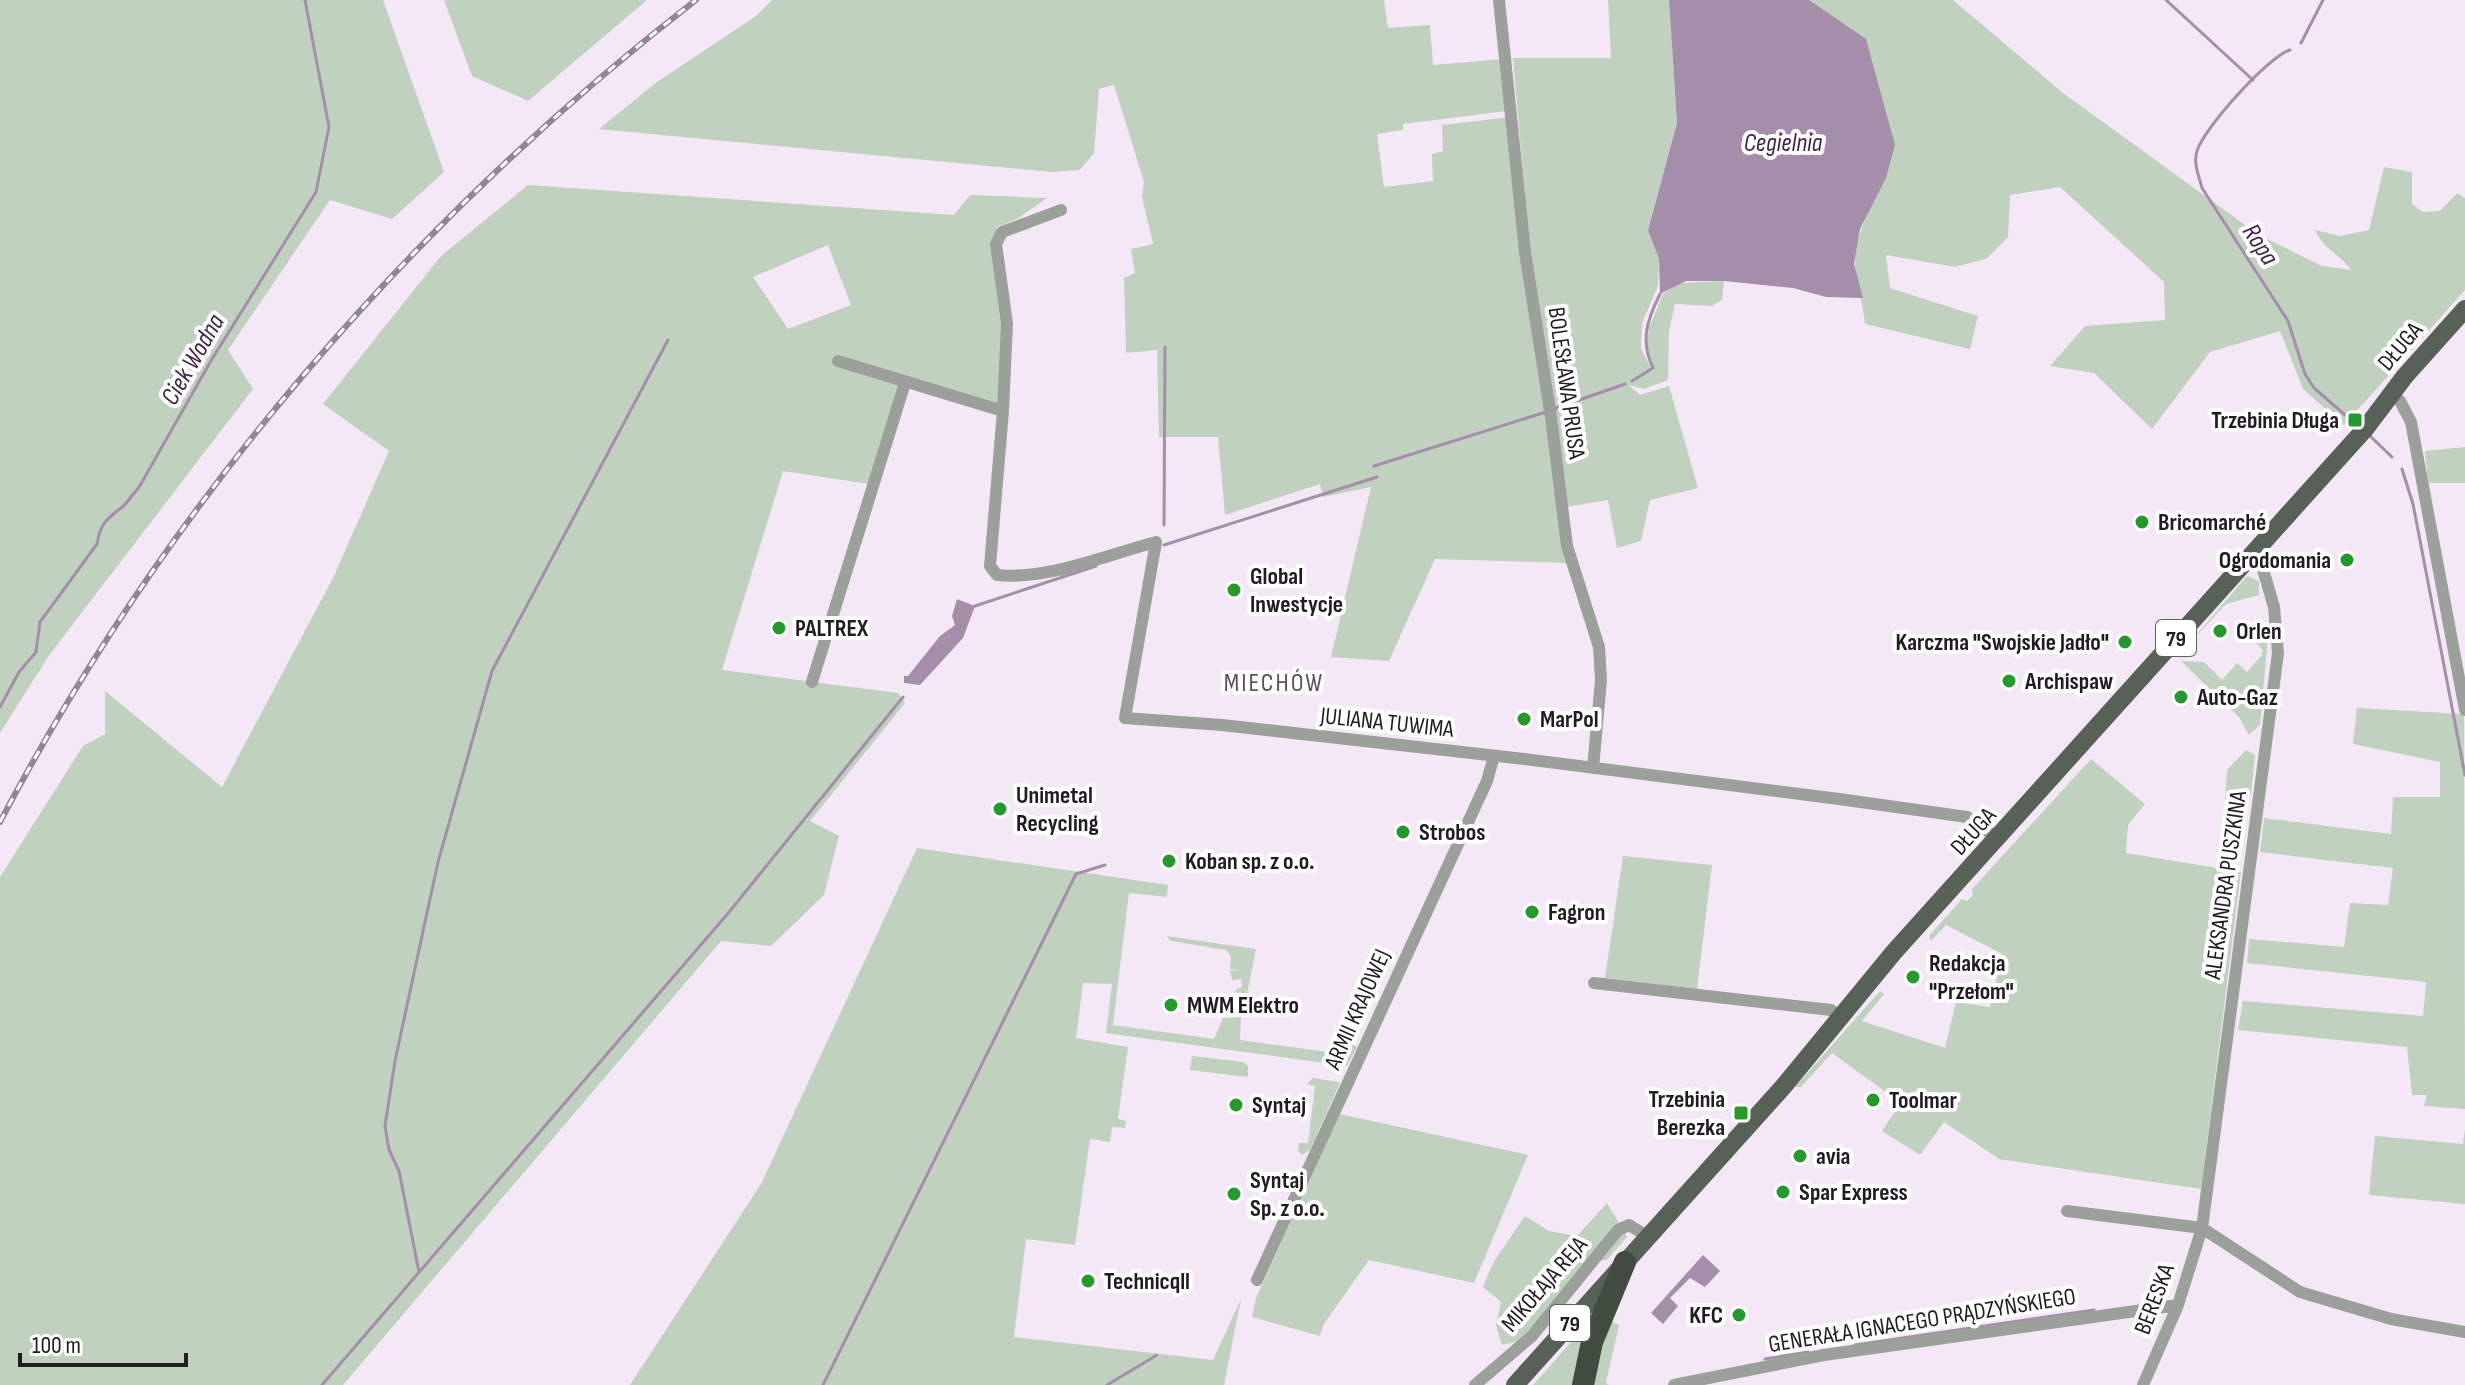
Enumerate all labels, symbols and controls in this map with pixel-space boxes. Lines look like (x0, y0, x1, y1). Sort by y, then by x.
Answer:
water label: Cegielnia (1744, 128, 1823, 159)
water label: Ropa (2235, 218, 2285, 272)
street label: BOLESŁAWA PRUSA (1541, 305, 1592, 462)
water label: Ciek Wodna (155, 308, 232, 411)
street label: DŁUGA (2372, 316, 2429, 377)
place label: Trzebinia Długa (2211, 406, 2339, 435)
marker: Trzebinia Długa (2346, 411, 2364, 429)
place label: Bricomarché (2158, 508, 2266, 537)
marker: Bricomarché (2133, 513, 2151, 531)
place label: Ogrodomania (2219, 546, 2331, 575)
marker: Ogrodomania (2338, 551, 2356, 569)
place label: Global Inwestycje (1250, 562, 1343, 619)
marker: Global Inwestycje (1225, 581, 1243, 599)
place label: PALTREX (795, 614, 869, 643)
place label: Orlen (2236, 617, 2282, 646)
marker: PALTREX (770, 619, 788, 637)
road number: 79 (2156, 620, 2196, 656)
marker: Orlen (2211, 622, 2229, 640)
place label: Karczma "Swojskie Jadło" (1896, 628, 2109, 657)
marker: Karczma "Swojskie Jadło" (2116, 633, 2134, 651)
place label: Archispaw (2024, 667, 2114, 696)
district label: MIECHÓW (1224, 668, 1324, 699)
marker: Archispaw (2000, 672, 2018, 690)
place label: Auto-Gaz (2196, 683, 2278, 712)
marker: Auto-Gaz (2172, 688, 2190, 706)
street label: JULIANA TUWIMA (1318, 701, 1456, 744)
place label: MarPol (1540, 705, 1599, 734)
marker: MarPol (1515, 710, 1533, 728)
place label: Unimetal Recycling (1016, 781, 1099, 838)
street label: ALEKSANDRA PUSZKINA (2198, 788, 2253, 982)
marker: Unimetal Recycling (991, 800, 1009, 818)
street label: DŁUGA (1944, 801, 2003, 861)
place label: Strobos (1419, 818, 1485, 847)
marker: Strobos (1394, 823, 1412, 841)
place label: Koban sp. z o.o. (1185, 847, 1314, 876)
marker: Koban sp. z o.o. (1160, 852, 1178, 870)
place label: Fagron (1548, 898, 1605, 927)
marker: Fagron (1523, 903, 1541, 921)
street label: ARMII KRAJOWEJ (1318, 945, 1397, 1075)
place label: Redakcja "Przełom" (1929, 949, 2014, 1006)
marker: Redakcja "Przełom" (1904, 968, 1922, 986)
place label: MWM Elektro (1187, 991, 1299, 1020)
marker: MWM Elektro (1162, 996, 1180, 1014)
place label: Trzebinia Berezka (1649, 1085, 1725, 1142)
place label: Toolmar (1889, 1086, 1958, 1115)
place label: Syntaj (1252, 1091, 1306, 1120)
marker: Toolmar (1864, 1091, 1882, 1109)
marker: Syntaj (1227, 1096, 1245, 1114)
marker: Trzebinia Berezka (1732, 1104, 1750, 1122)
place label: avia (1816, 1142, 1850, 1171)
marker: avia (1791, 1147, 1809, 1165)
place label: Syntaj Sp. z o.o. (1250, 1166, 1325, 1223)
place label: Spar Express (1799, 1178, 1908, 1207)
marker: Spar Express (1774, 1183, 1792, 1201)
marker: Syntaj Sp. z o.o. (1225, 1185, 1243, 1203)
street label: MIKOŁAJA REJA (1495, 1230, 1594, 1338)
street label: BERESKA (2128, 1259, 2181, 1338)
place label: Technicqll (1104, 1267, 1190, 1296)
marker: Technicqll (1079, 1272, 1097, 1290)
street label: GENERAŁA IGNACEGO PRĄDZYŃSKIEGO (1766, 1282, 2078, 1359)
place label: KFC (1689, 1301, 1723, 1330)
road number: 79 (1550, 1305, 1590, 1341)
marker: KFC (1730, 1306, 1748, 1324)
scale bar (20, 1317, 186, 1367)
text: 100 m (32, 1331, 81, 1360)

